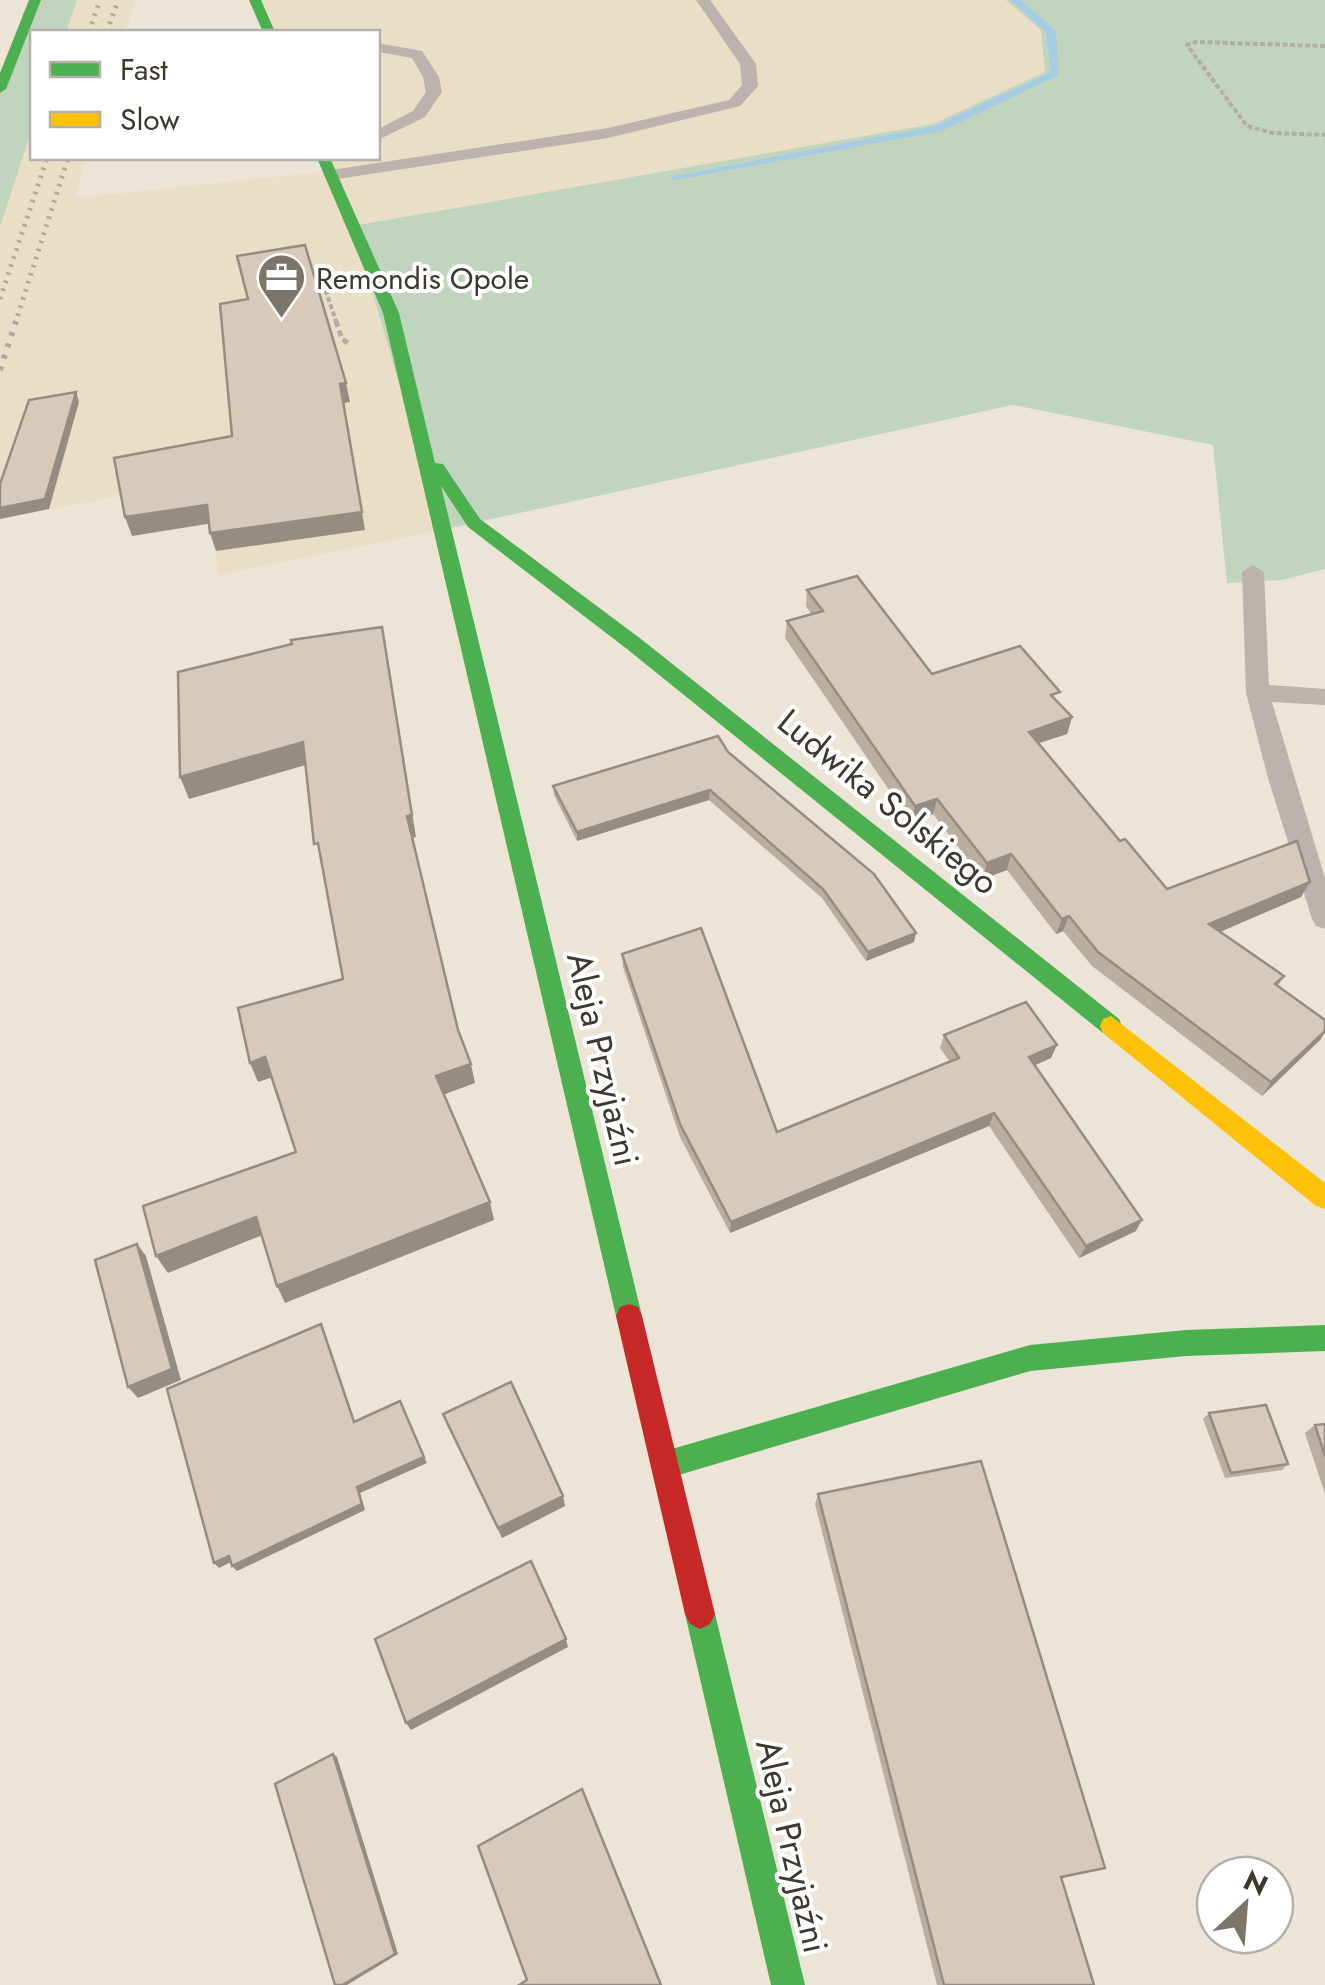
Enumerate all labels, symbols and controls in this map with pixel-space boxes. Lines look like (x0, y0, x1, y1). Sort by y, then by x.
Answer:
legend (30, 30, 380, 160)
text: Fast (120, 48, 169, 91)
text: Slow (120, 98, 180, 141)
office icon: Remondis Opole (255, 252, 307, 320)
place label: Remondis Opole (316, 257, 529, 300)
street label: Ludwika Solskiego (767, 697, 1009, 907)
street label: Aleja Przyjaźni (554, 947, 652, 1171)
street label: Aleja Przyjaźni (743, 1734, 841, 1958)
north arrow (1195, 1855, 1295, 1955)
text: N (1237, 1860, 1275, 1906)

